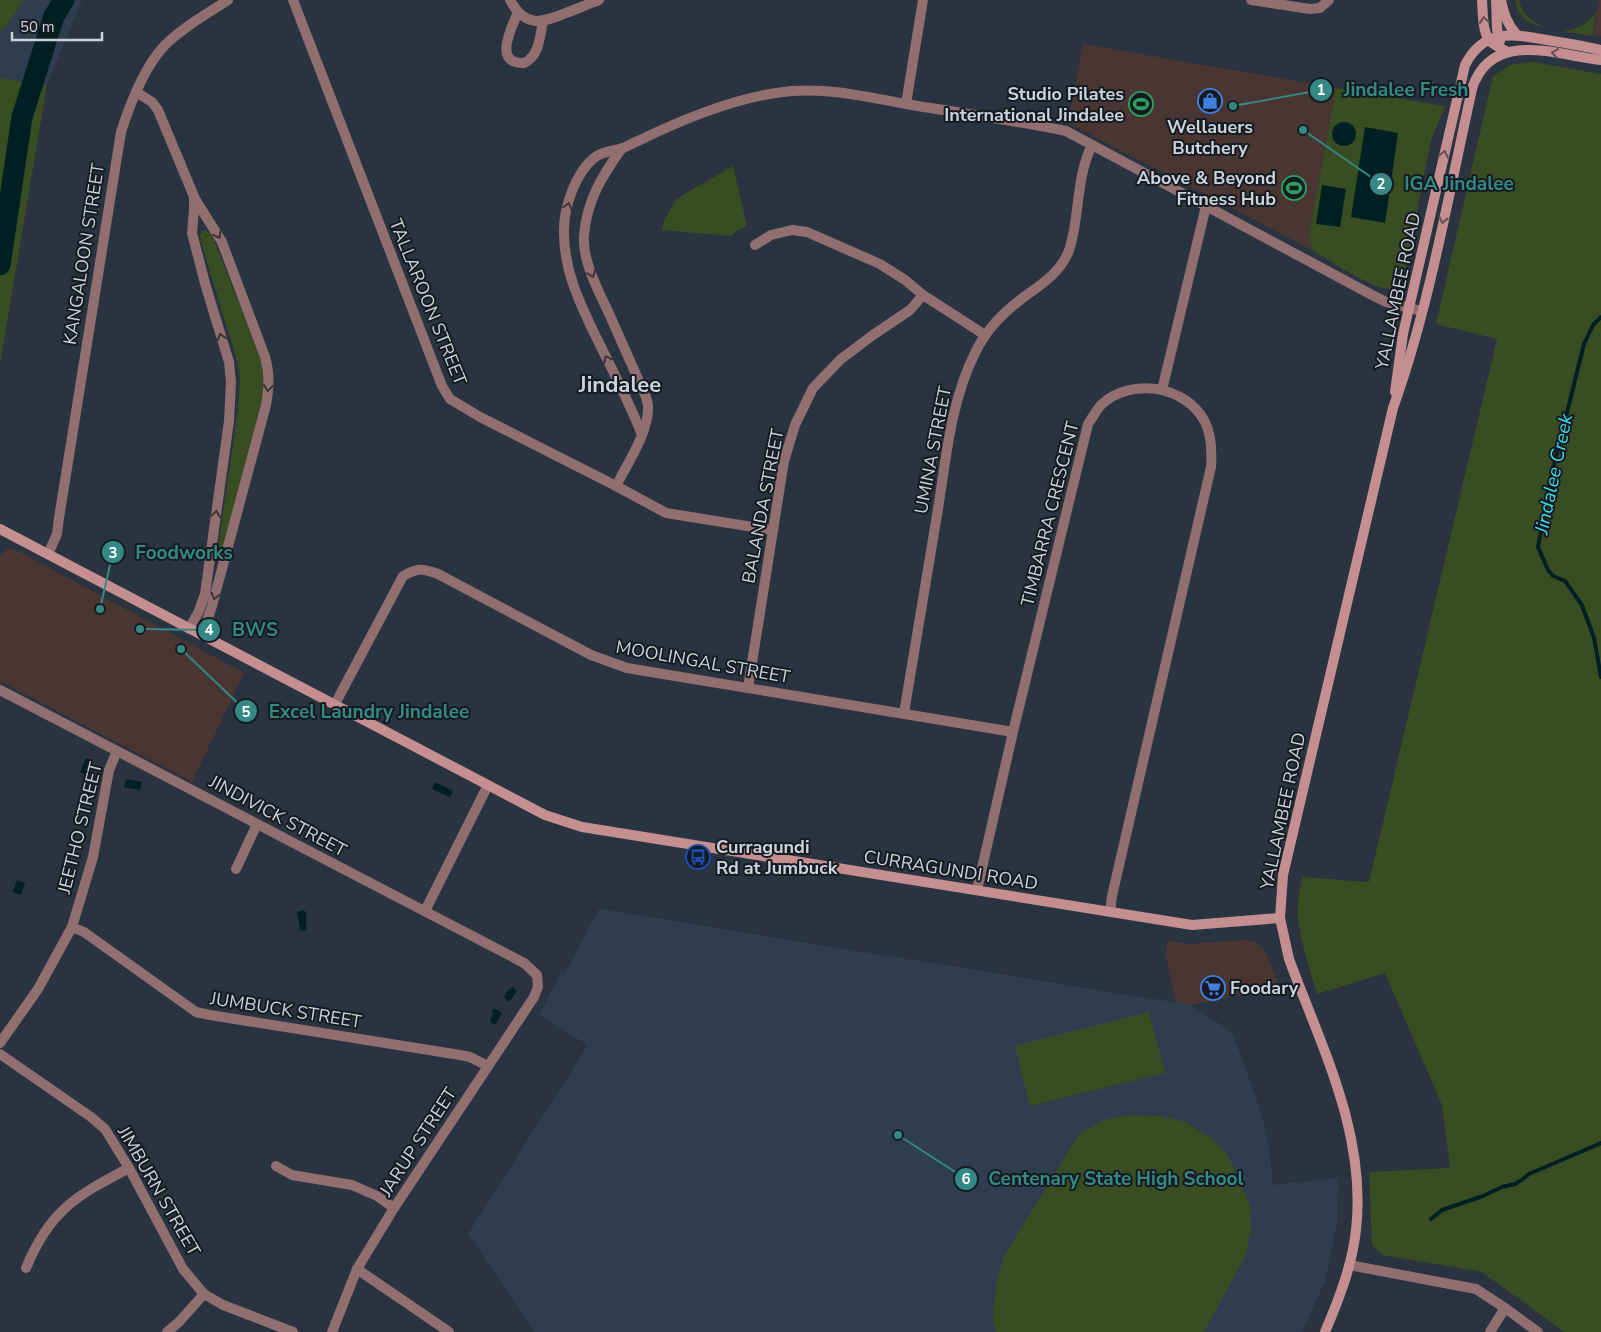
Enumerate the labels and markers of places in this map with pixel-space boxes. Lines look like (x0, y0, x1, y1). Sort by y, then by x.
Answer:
callout: Jindalee Fresh (1309, 73, 1478, 107)
place label: Studio Pilates International Jindalee (944, 82, 1124, 127)
shop icon: Wellauers Butchery (1197, 88, 1223, 114)
sports icon: Studio Pilates International Jindalee (1128, 91, 1154, 117)
place label: Wellauers Butchery (1167, 115, 1253, 160)
place label: Above & Beyond Fitness Hub (1137, 166, 1276, 211)
callout: IGA Jindalee (1369, 167, 1524, 201)
sports icon: Above & Beyond Fitness Hub (1281, 175, 1307, 201)
callout: Foodworks (101, 535, 243, 569)
callout: BWS (197, 613, 288, 647)
callout: Excel Laundry Jindalee (234, 694, 479, 728)
place label: Curragundi Rd at Jumbuck (716, 835, 838, 880)
bus stop icon: Curragundi Rd at Jumbuck (685, 844, 711, 870)
supermarket icon: Foodary (1200, 975, 1226, 1001)
place label: Foodary (1230, 976, 1299, 1000)
callout: Centenary State High School (954, 1162, 1254, 1196)

